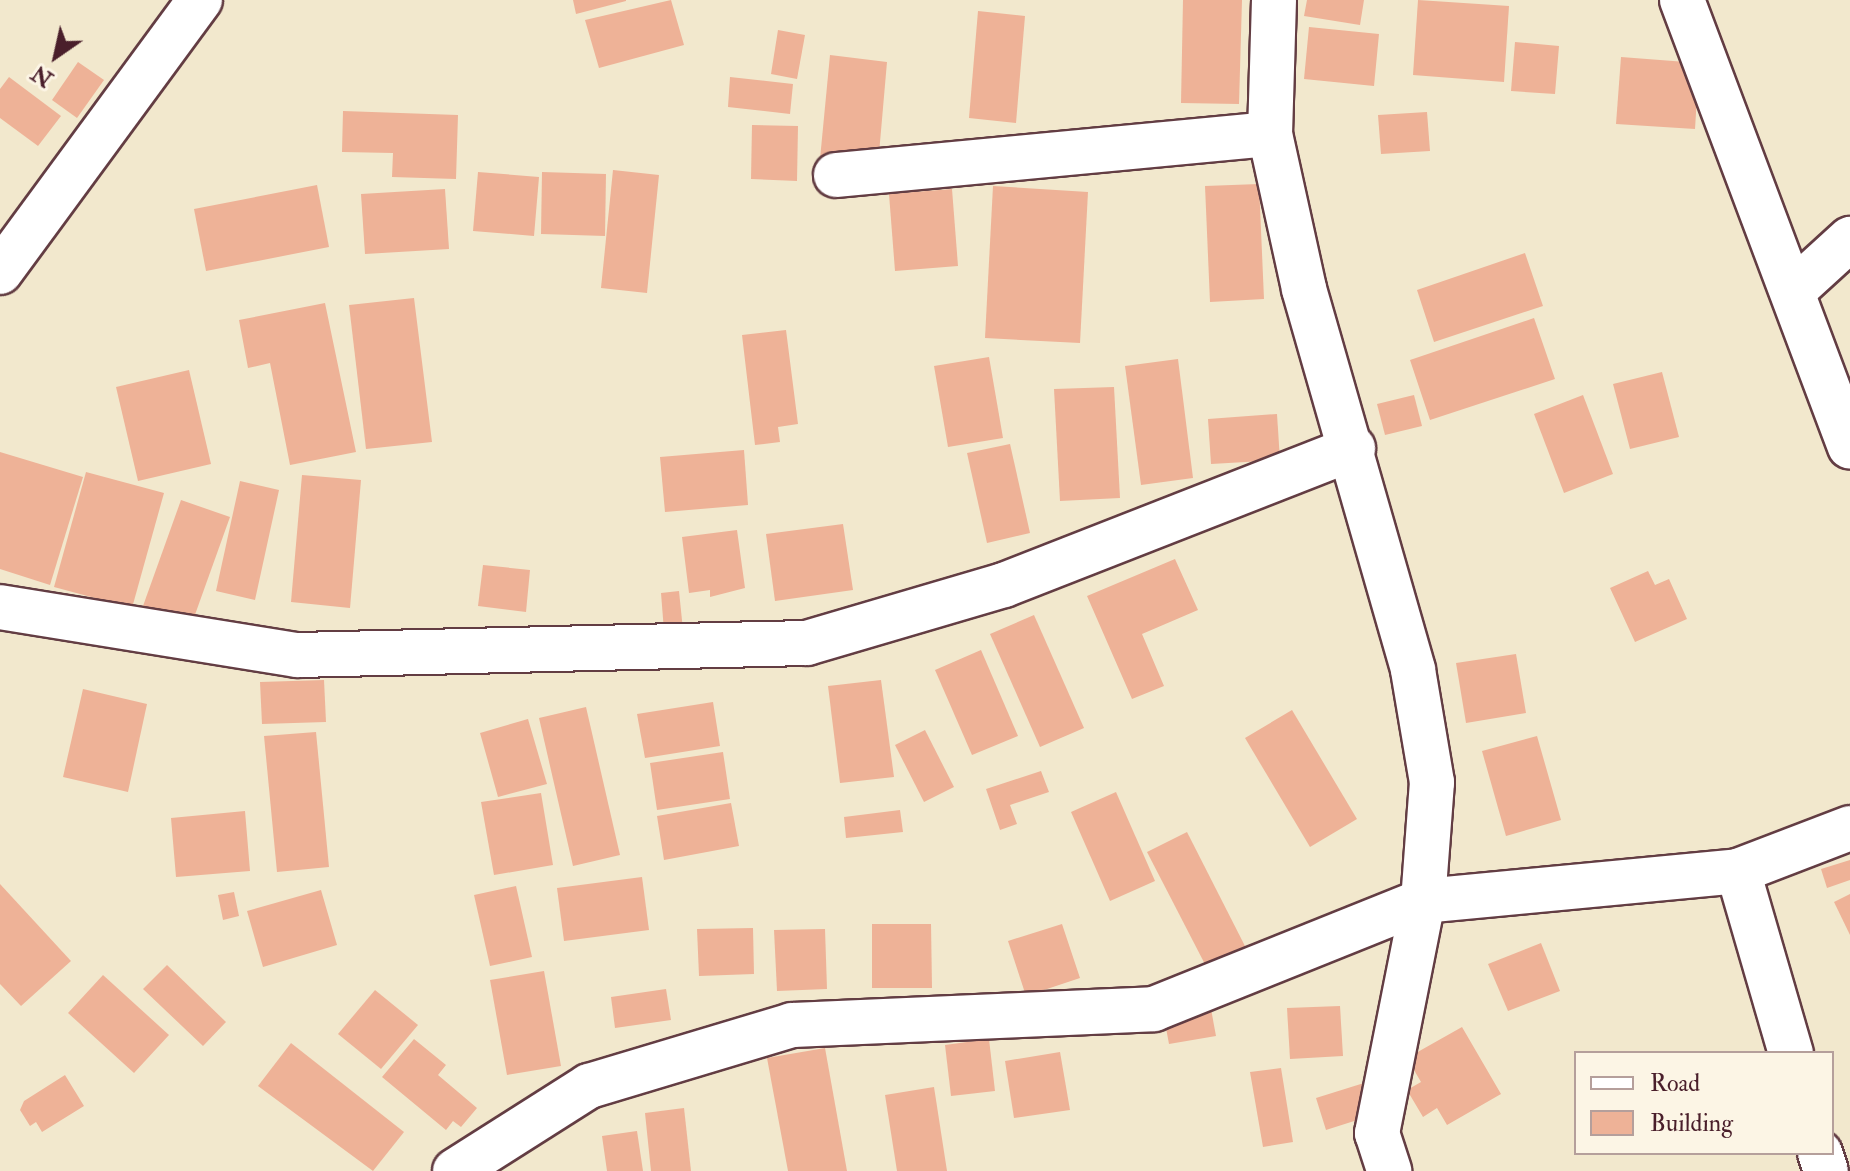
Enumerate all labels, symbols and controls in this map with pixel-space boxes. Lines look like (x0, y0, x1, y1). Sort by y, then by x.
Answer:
north arrow (16, 16, 96, 96)
text: N (27, 59, 59, 93)
legend (1574, 1051, 1834, 1155)
text: Road (1650, 1068, 1700, 1099)
text: Building (1650, 1108, 1733, 1139)

